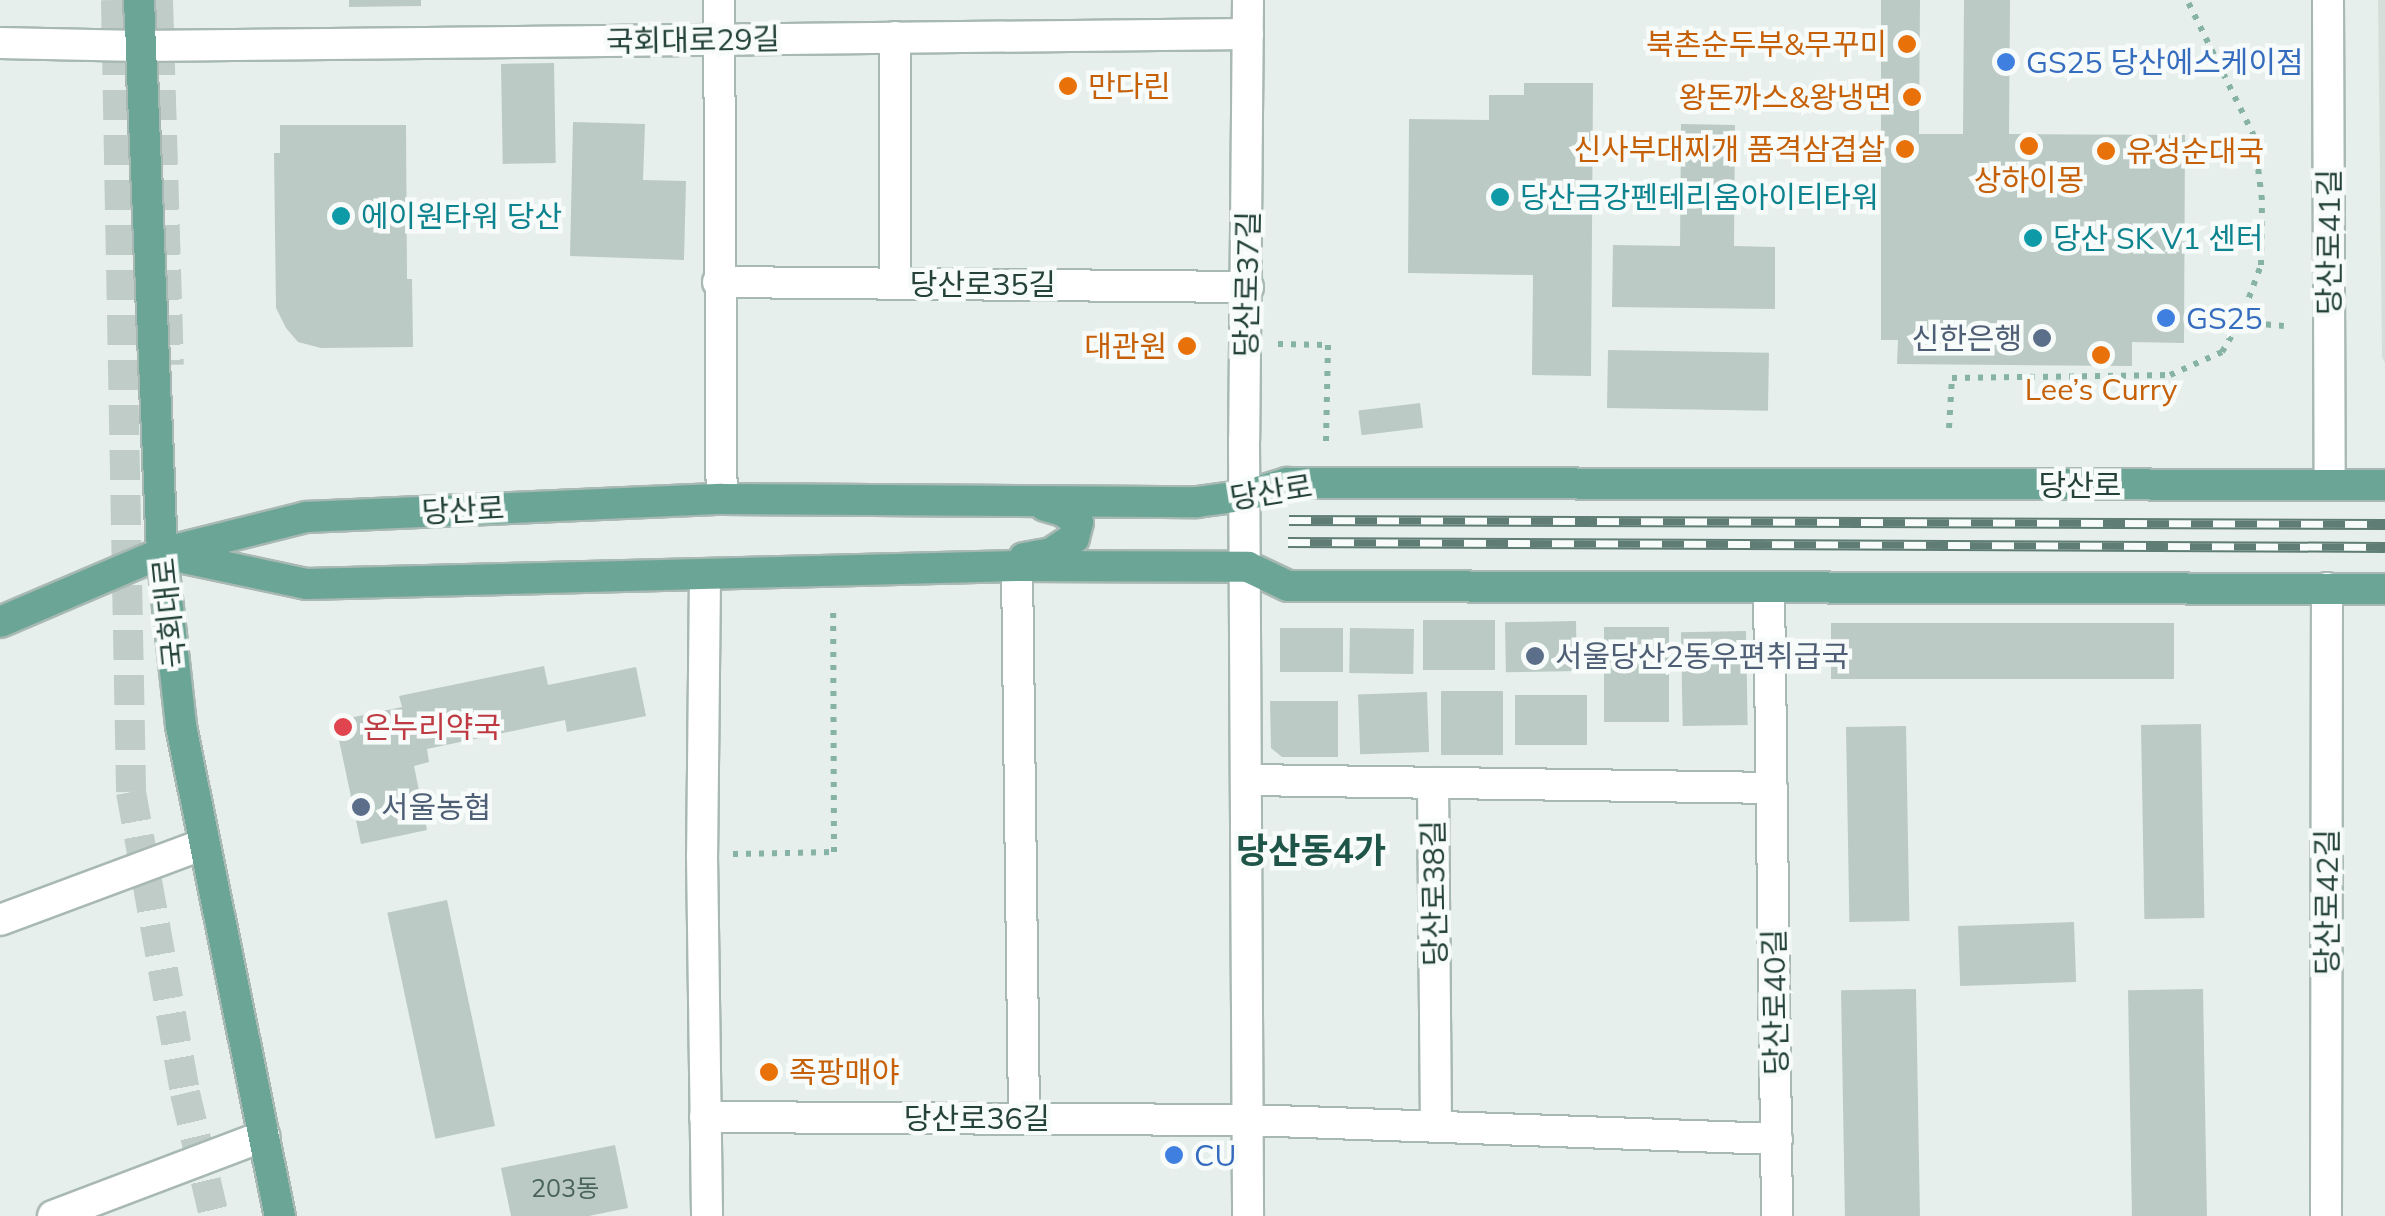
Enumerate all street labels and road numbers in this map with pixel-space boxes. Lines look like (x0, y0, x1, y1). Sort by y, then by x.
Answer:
street label: 국회대로29길 (606, 20, 780, 60)
street label: 당산로41길 (2311, 169, 2347, 315)
street label: 당산로37길 (1228, 210, 1266, 358)
street label: 당산로35길 (910, 266, 1056, 302)
street label: 당산로 (2039, 467, 2121, 503)
street label: 당산로 (1227, 468, 1315, 516)
street label: 당산로 (421, 490, 505, 530)
street label: 국회대로 (145, 556, 193, 670)
street label: 당산로38길 (1415, 819, 1453, 967)
street label: 당산로42길 (2309, 829, 2345, 975)
street label: 당산로40길 (1756, 928, 1794, 1076)
street label: 당산로36길 (904, 1100, 1050, 1136)

